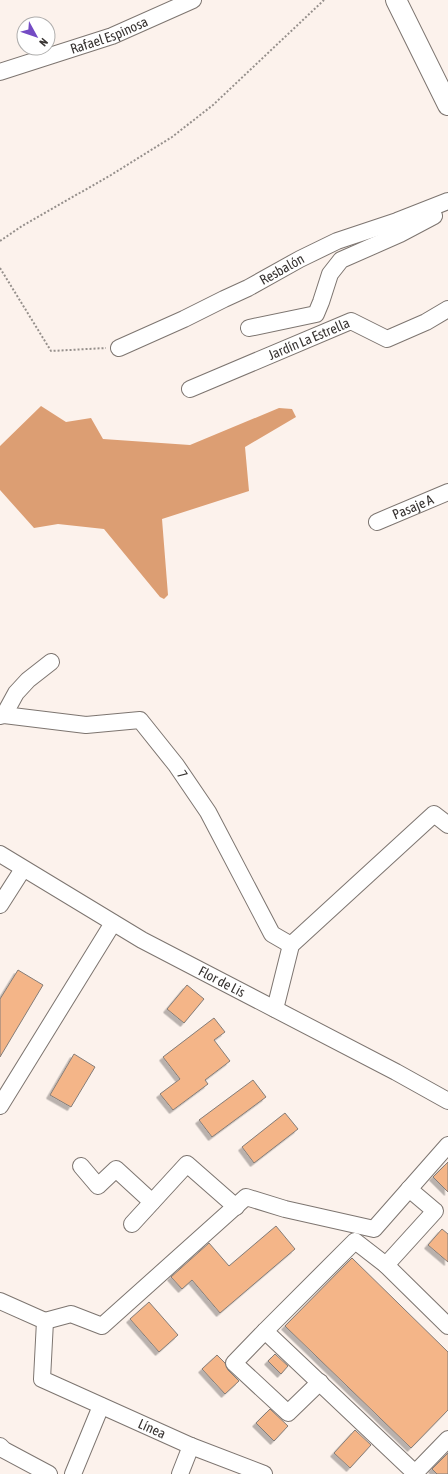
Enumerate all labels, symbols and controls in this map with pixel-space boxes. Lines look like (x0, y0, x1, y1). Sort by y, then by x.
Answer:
street label: Rafael Espinosa (68, 13, 150, 57)
north arrow (16, 16, 56, 56)
text: N (37, 36, 50, 49)
street label: Resbalón (257, 250, 307, 288)
street label: Jardín La Estrella (266, 315, 352, 363)
street label: Pasaje A (390, 491, 436, 523)
street label: 7 (174, 767, 191, 782)
street label: Flor de Lis (196, 963, 248, 1000)
street label: Línea (136, 1415, 168, 1442)

